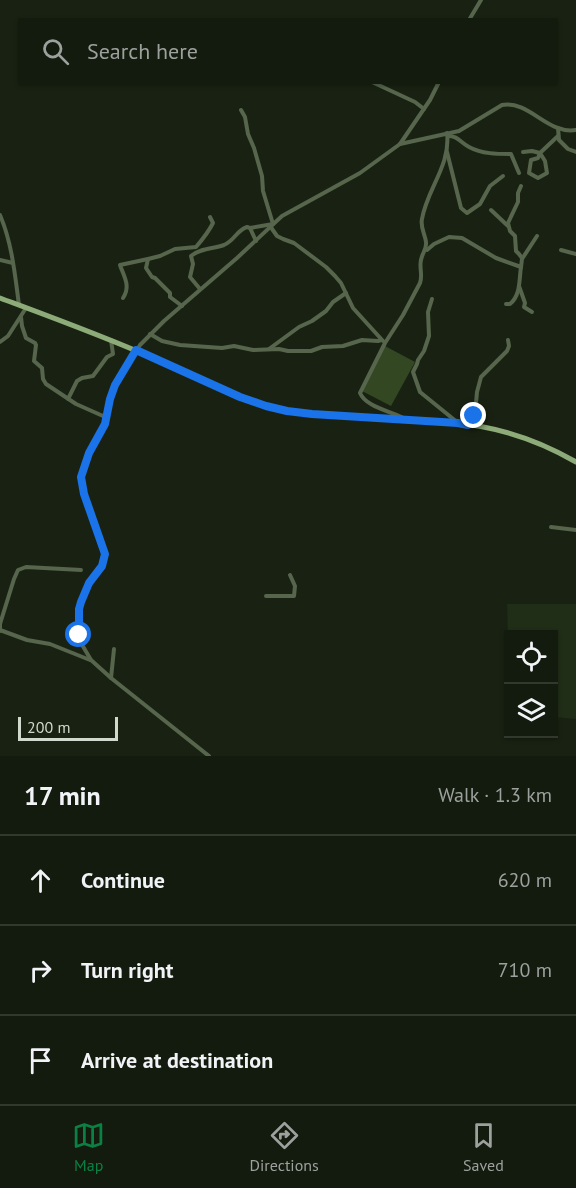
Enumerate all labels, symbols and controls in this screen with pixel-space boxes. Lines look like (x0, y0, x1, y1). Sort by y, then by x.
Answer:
search box (18, 18, 558, 84)
icon: search (39, 35, 72, 68)
text: Search here (87, 37, 198, 65)
route end (460, 402, 486, 428)
route start (65, 621, 91, 647)
map controls (504, 630, 558, 738)
button: locate (504, 630, 558, 684)
button: layers (504, 684, 558, 738)
scale bar (18, 714, 118, 742)
text: 200 m (27, 717, 70, 737)
text: 17 min (24, 779, 101, 812)
text: Walk · 1.3 km (438, 782, 552, 808)
icon: ahead (24, 864, 57, 897)
text: Continue (81, 866, 165, 894)
text: 620 m (498, 867, 552, 893)
icon: right (24, 954, 57, 987)
text: Turn right (81, 956, 173, 984)
text: 710 m (498, 957, 552, 983)
icon: arrive (24, 1044, 57, 1077)
text: Arrive at destination (81, 1046, 273, 1074)
tab: Map (72, 1119, 105, 1175)
tab: Directions (250, 1119, 319, 1175)
tab: Saved (463, 1119, 504, 1175)

